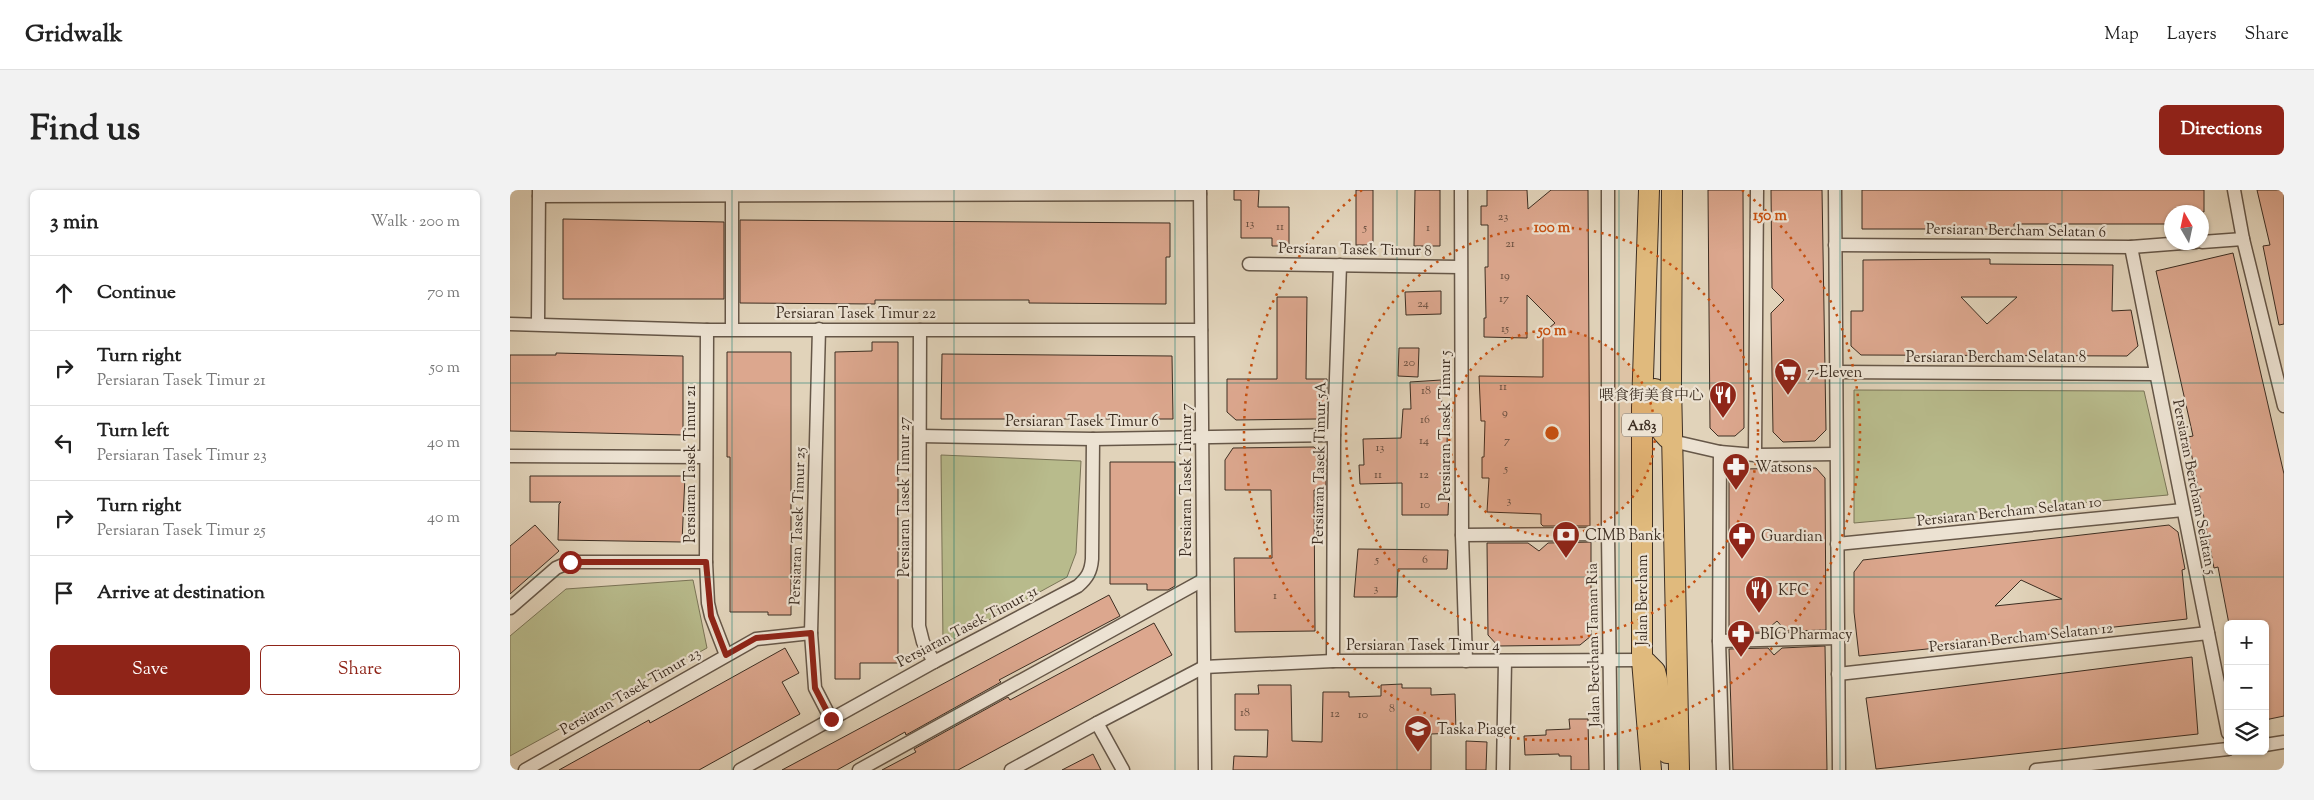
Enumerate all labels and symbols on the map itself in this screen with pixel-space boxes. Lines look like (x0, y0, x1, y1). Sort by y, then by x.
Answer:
north arrow (2164, 205, 2209, 250)
text: 150 m (1753, 206, 1787, 227)
house number: 23 (1498, 208, 1508, 226)
house number: 13 (1246, 215, 1255, 233)
house number: 11 (1276, 218, 1284, 236)
text: 100 m (1534, 218, 1571, 239)
house number: 5 (1362, 219, 1367, 237)
house number: 1 (1426, 219, 1430, 237)
street label: Persiaran Bercham Selatan 6 (1926, 219, 2106, 244)
house number: 21 (1505, 235, 1515, 253)
street label: Persiaran Tasek Timur 8 (1278, 239, 1432, 262)
house number: 19 (1500, 267, 1510, 285)
house number: 17 (1499, 290, 1509, 308)
house number: 24 (1417, 295, 1429, 313)
street label: Persiaran Tasek Timur 22 (776, 304, 936, 325)
house number: 15 (1501, 320, 1509, 338)
text: 50 m (1537, 321, 1567, 342)
street label: Persiaran Bercham Selatan 8 (1906, 348, 2086, 369)
street label: Persiaran Tasek Timur 5 (1436, 350, 1457, 502)
house number: 20 (1403, 354, 1415, 372)
supermarket icon: 7-Eleven (1773, 357, 1803, 396)
place label: 7-Eleven (1807, 363, 1863, 384)
house number: 11 (1499, 378, 1507, 396)
restaurant icon: 喂食街美食中心 (1708, 380, 1738, 419)
street label: Persiaran Tasek Timur 5A (1309, 381, 1332, 545)
house number: 18 (1421, 382, 1431, 400)
street label: Persiaran Tasek Timur 21 (681, 385, 702, 543)
place label: 喂食街美食中心 (1599, 386, 1704, 407)
street label: Persiaran Bercham Selatan 5 (2166, 398, 2221, 577)
street label: Persiaran Tasek Timur 7 (1177, 403, 1198, 557)
house number: 9 (1502, 404, 1508, 422)
house number: 16 (1420, 411, 1430, 429)
street label: Persiaran Tasek Timur 6 (1005, 412, 1159, 433)
road number: A183 (1622, 414, 1662, 436)
street label: Persiaran Tasek Timur 27 (895, 416, 916, 577)
centre of rings (1543, 424, 1561, 442)
house number: 14 (1419, 432, 1429, 450)
house number: 7 (1504, 432, 1510, 450)
house number: 13 (1376, 439, 1385, 457)
street label: Persiaran Tasek Timur 25 (785, 447, 812, 605)
pharmacy icon: Watsons (1721, 452, 1751, 491)
place label: Watsons (1755, 458, 1812, 479)
house number: 5 (1503, 460, 1508, 478)
house number: 11 (1374, 466, 1382, 484)
house number: 12 (1419, 466, 1429, 484)
house number: 3 (1507, 492, 1512, 510)
street label: Persiaran Bercham Selatan 10 (1916, 492, 2103, 533)
house number: 10 (1420, 496, 1430, 514)
bank icon: CIMB Bank (1551, 520, 1581, 559)
pharmacy icon: Guardian (1727, 521, 1757, 560)
place label: CIMB Bank (1585, 526, 1662, 547)
place label: Guardian (1761, 527, 1823, 548)
route start (559, 551, 582, 574)
house number: 5 (1374, 551, 1379, 569)
house number: 6 (1422, 551, 1428, 569)
street label: Jalan Bercham (1633, 554, 1654, 647)
street label: Jalan Bercham Taman Ria (1583, 563, 1606, 728)
restaurant icon: KFC (1744, 575, 1774, 614)
house number: 3 (1374, 580, 1379, 598)
street label: Persiaran Tasek Timur 31 (893, 581, 1042, 673)
place label: KFC (1778, 581, 1809, 602)
house number: 1 (1273, 587, 1277, 605)
street label: Persiaran Bercham Selatan 12 (1928, 618, 2114, 659)
pharmacy icon: BIG Pharmacy (1726, 619, 1756, 658)
place label: BIG Pharmacy (1760, 625, 1853, 646)
street label: Persiaran Tasek Timur 4 (1346, 636, 1500, 657)
street label: Persiaran Tasek Timur 23 (557, 643, 705, 741)
house number: 8 (1389, 700, 1395, 718)
house number: 18 (1240, 704, 1250, 722)
house number: 12 (1330, 705, 1340, 723)
house number: 10 (1358, 706, 1368, 724)
route end (820, 708, 843, 731)
school or university icon: Taska Piaget (1403, 714, 1433, 753)
place label: Taska Piaget (1437, 720, 1516, 741)

